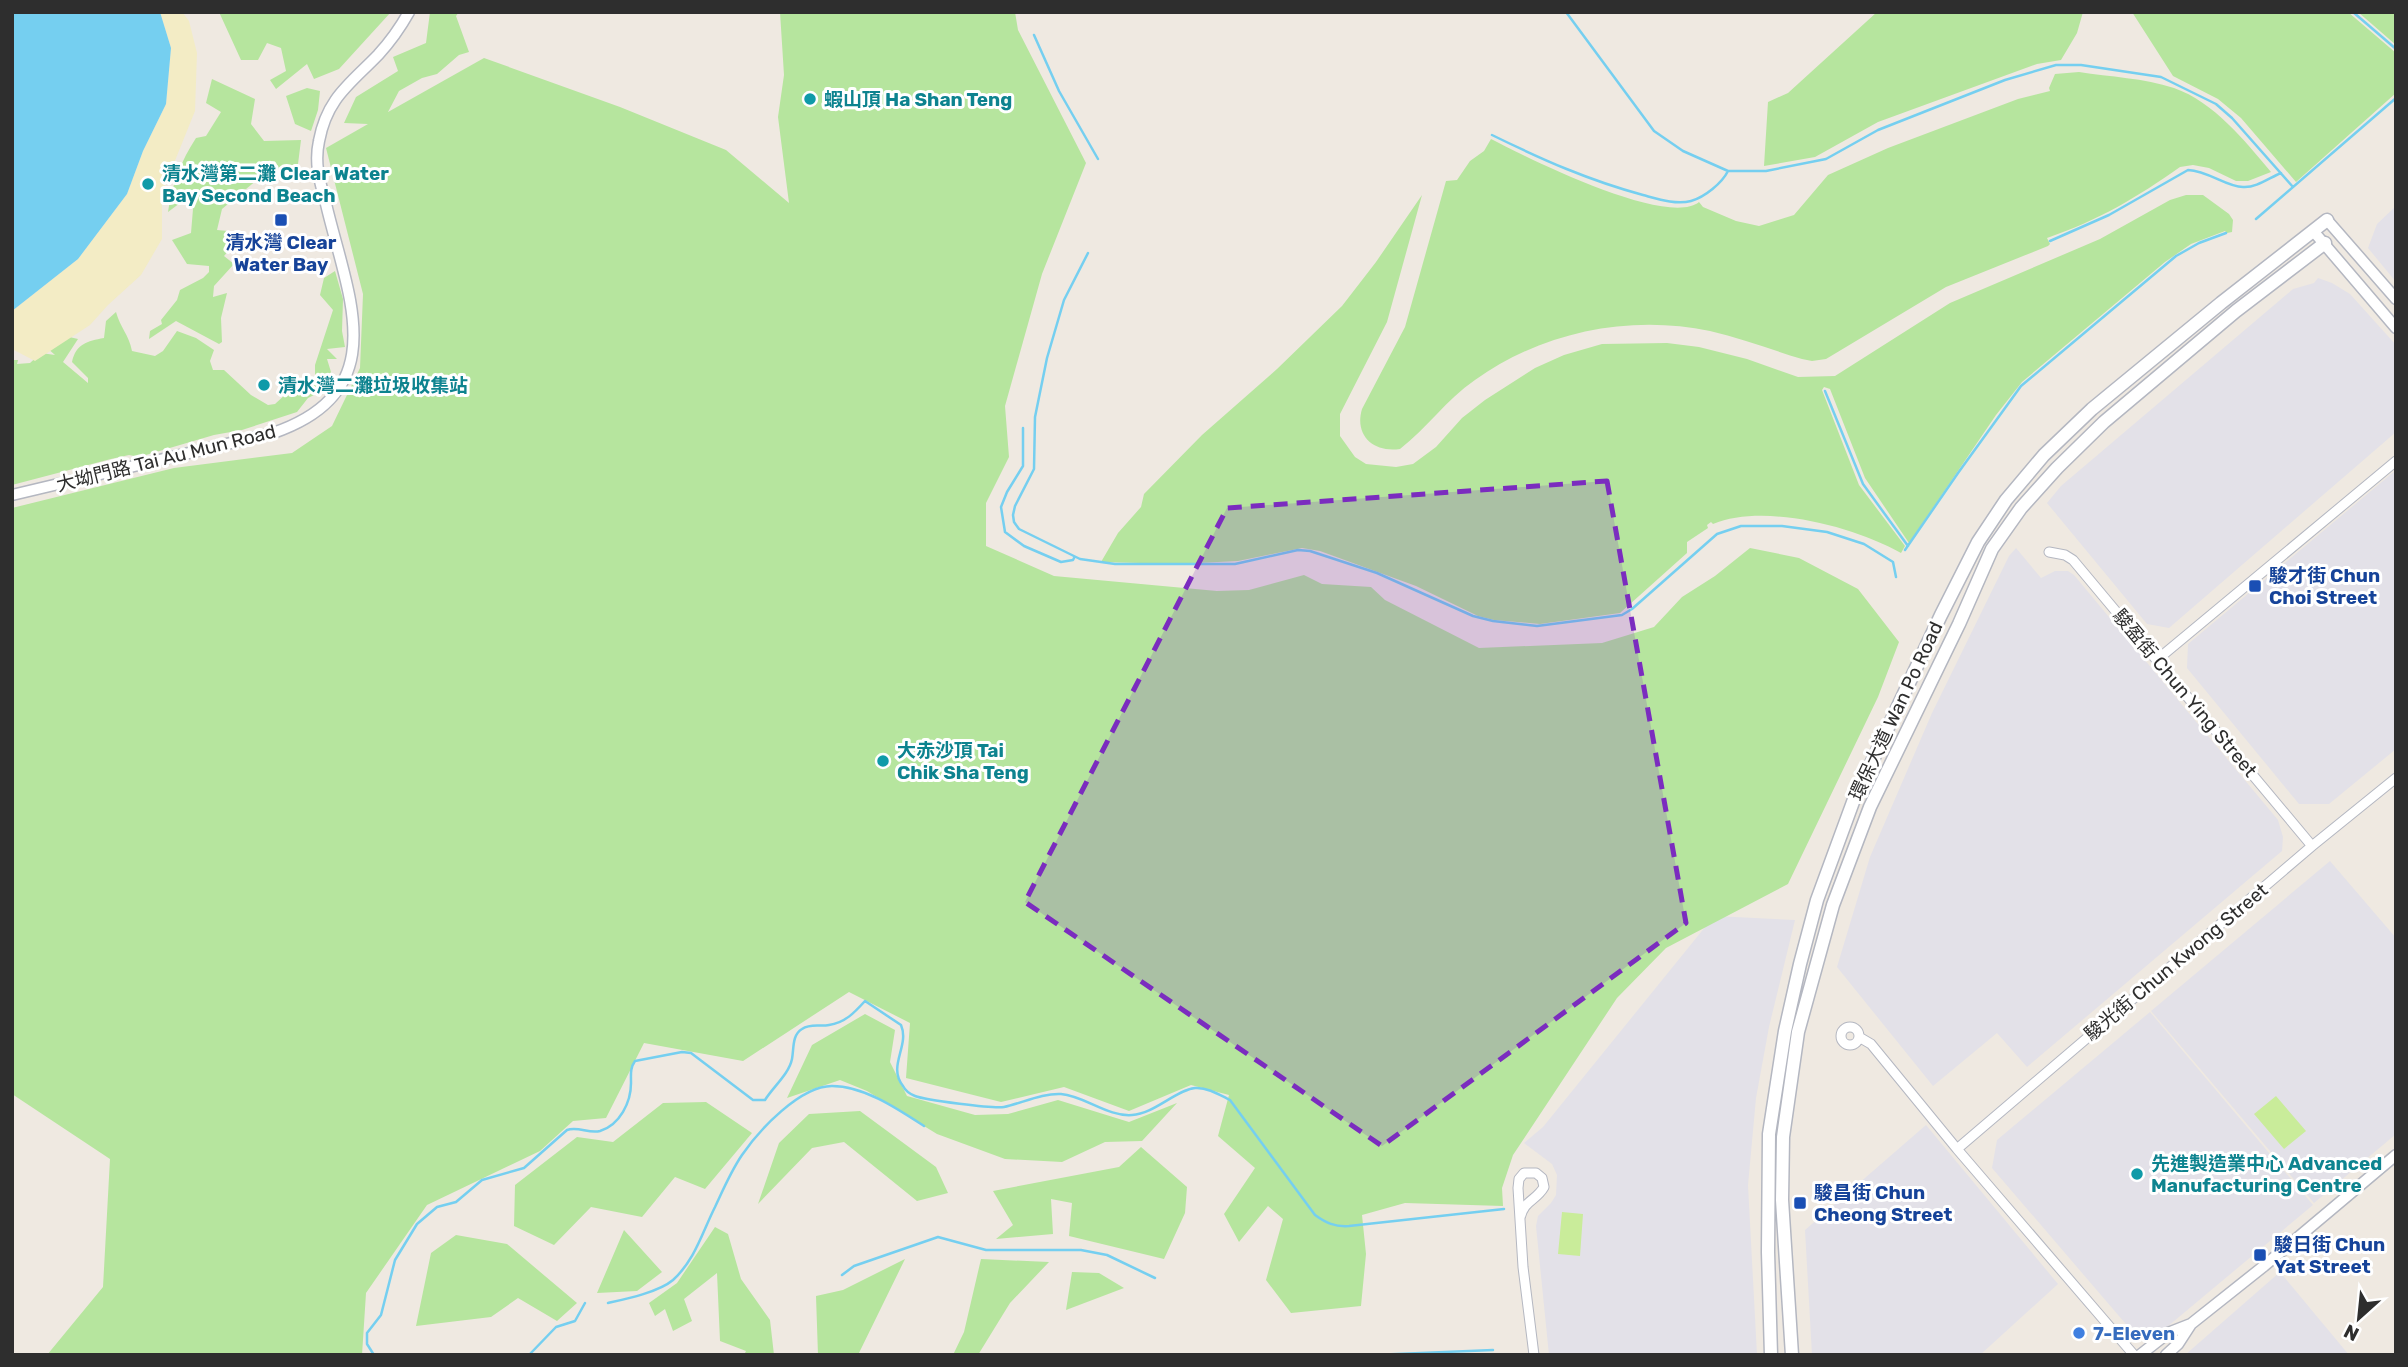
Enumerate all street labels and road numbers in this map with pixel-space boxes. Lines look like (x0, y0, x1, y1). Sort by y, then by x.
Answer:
street label: 大坳門路 Tai Au Mun Road (54, 420, 278, 496)
street label: 駿盈街 Chun Ying Street (2108, 604, 2262, 782)
street label: 環保大道 Wan Po Road (1844, 618, 1948, 804)
street label: 駿光街 Chun Kwong Street (2080, 878, 2273, 1046)

